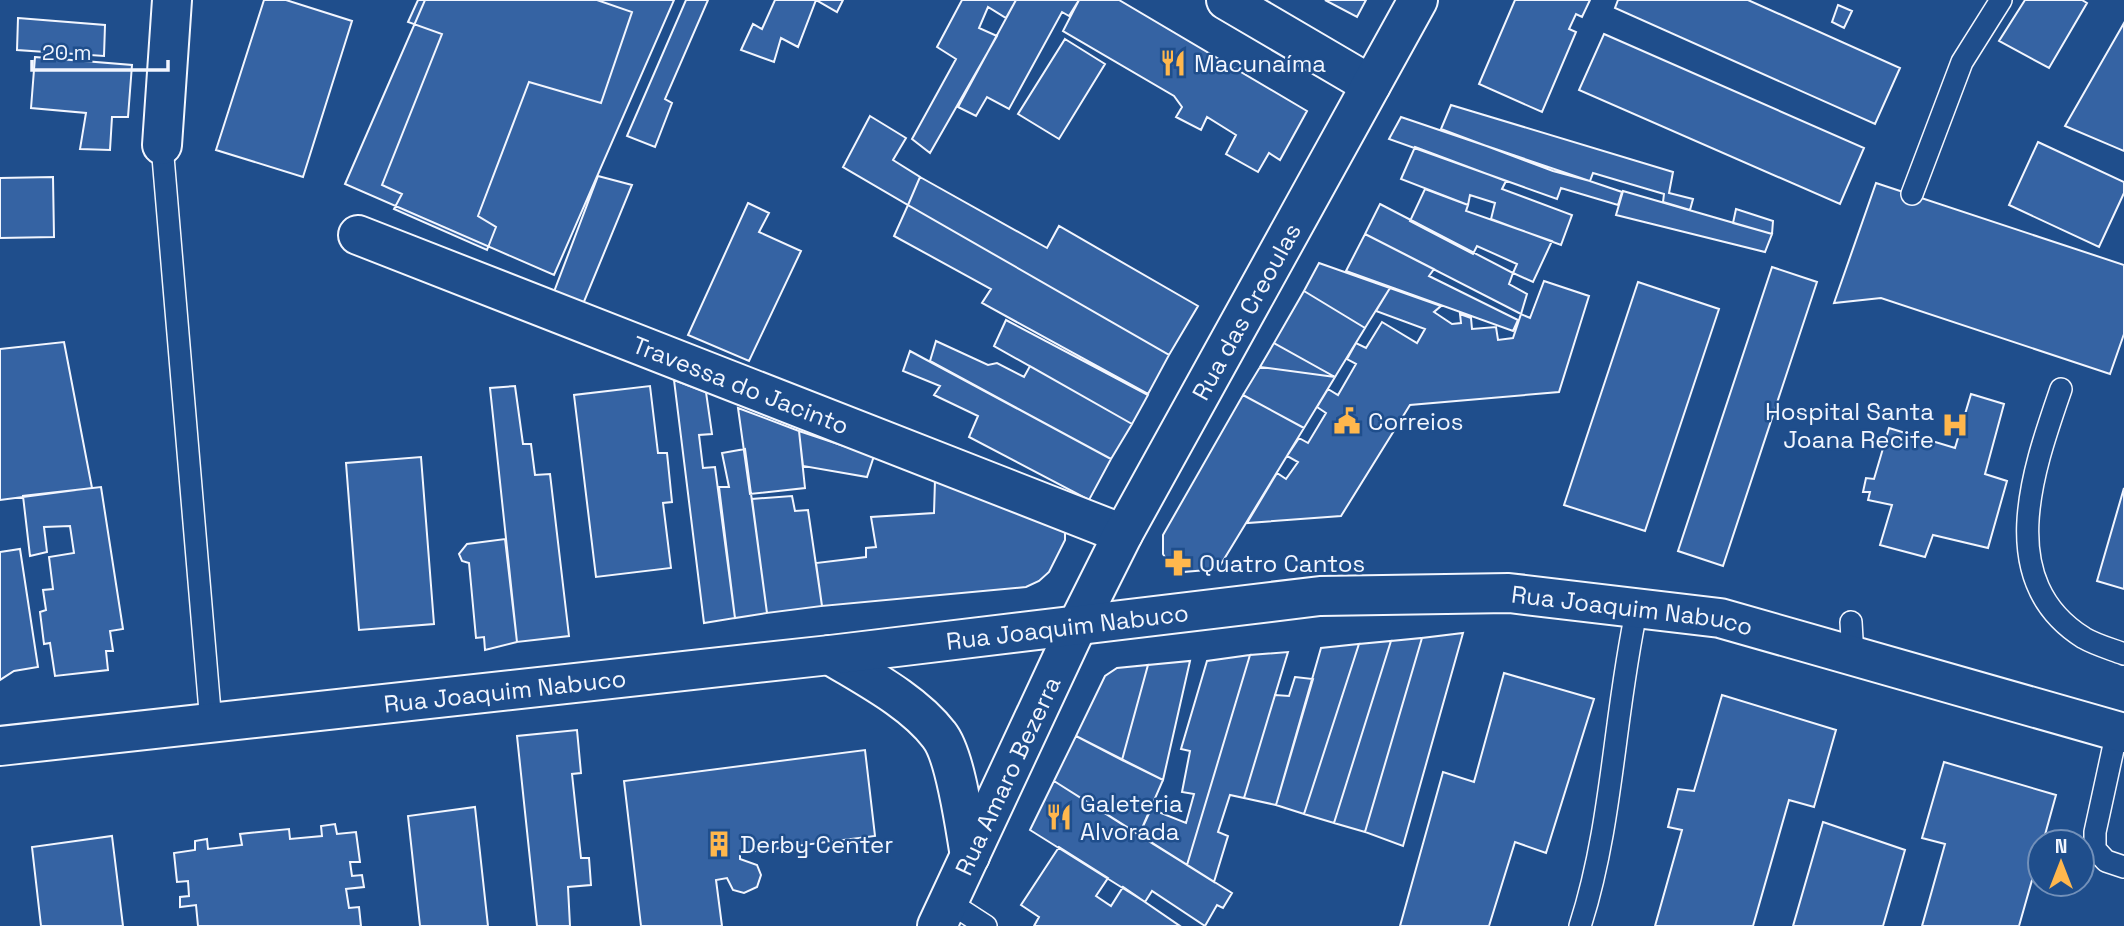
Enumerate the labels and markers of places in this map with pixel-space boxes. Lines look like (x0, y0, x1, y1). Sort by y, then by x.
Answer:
restaurant icon: Macunaíma (1158, 48, 1188, 78)
place label: Macunaíma (1194, 48, 1326, 79)
place label: Hospital Santa Joana Recife (1765, 396, 1934, 455)
public building icon: Correios (1332, 406, 1362, 436)
place label: Correios (1368, 406, 1463, 437)
hospital icon: Hospital Santa Joana Recife (1940, 410, 1970, 440)
pharmacy icon: Quatro Cantos (1163, 548, 1193, 578)
place label: Quatro Cantos (1199, 548, 1365, 579)
place label: Galeteria Alvorada (1080, 788, 1183, 847)
restaurant icon: Galeteria Alvorada (1044, 802, 1074, 832)
building icon: Derby Center (704, 829, 734, 859)
place label: Derby Center (740, 829, 893, 860)

